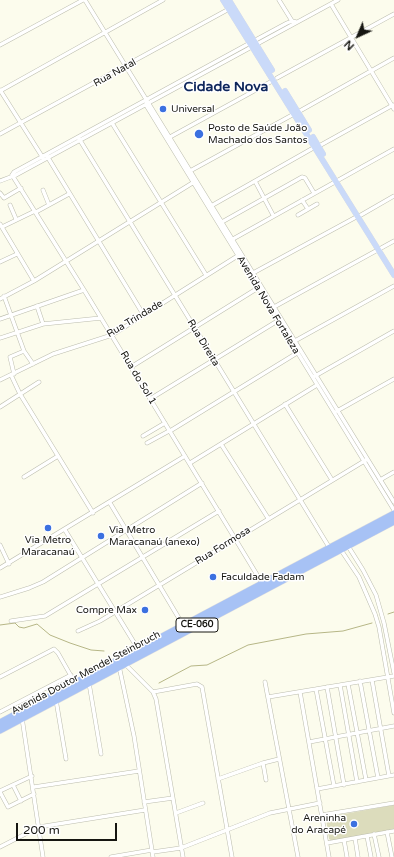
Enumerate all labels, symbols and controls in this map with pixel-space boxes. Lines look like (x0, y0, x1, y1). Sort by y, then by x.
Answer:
north arrow (338, 16, 378, 56)
text: N (342, 37, 357, 53)
street label: Rua Natal (92, 56, 138, 90)
district label: Cidade Nova (184, 79, 268, 95)
place label: Universal (171, 103, 215, 115)
marker: Universal (158, 104, 168, 114)
place label: Posto de Saúde João Machado dos Santos (208, 122, 307, 146)
marker: Posto de Saúde João Machado dos Santos (193, 128, 205, 140)
street label: Avenida Nova Fortaleza (234, 254, 302, 356)
street label: Rua Trindade (105, 298, 165, 340)
street label: Rua Direita (184, 317, 222, 369)
street label: Rua do Sol 1 (117, 349, 159, 407)
marker: Via Metro Maracanaú (43, 523, 53, 533)
place label: Via Metro Maracanaú (anexo) (109, 524, 200, 548)
street label: Rua Formosa (193, 524, 253, 568)
marker: Via Metro Maracanaú (anexo) (96, 531, 106, 541)
place label: Via Metro Maracanaú (21, 534, 75, 558)
place label: Faculdade Fadam (221, 571, 304, 583)
marker: Faculdade Fadam (208, 572, 218, 582)
place label: Compre Max (76, 604, 137, 616)
marker: Compre Max (140, 605, 150, 615)
road number: CE-060 (176, 618, 218, 632)
street label: Avenida Doutor Mendel Steinbruch (10, 629, 162, 717)
place label: Areninha do Aracapé (291, 812, 346, 836)
scale bar (18, 815, 119, 841)
marker: Areninha do Aracapé (349, 819, 359, 829)
text: 200 m (23, 823, 60, 837)

